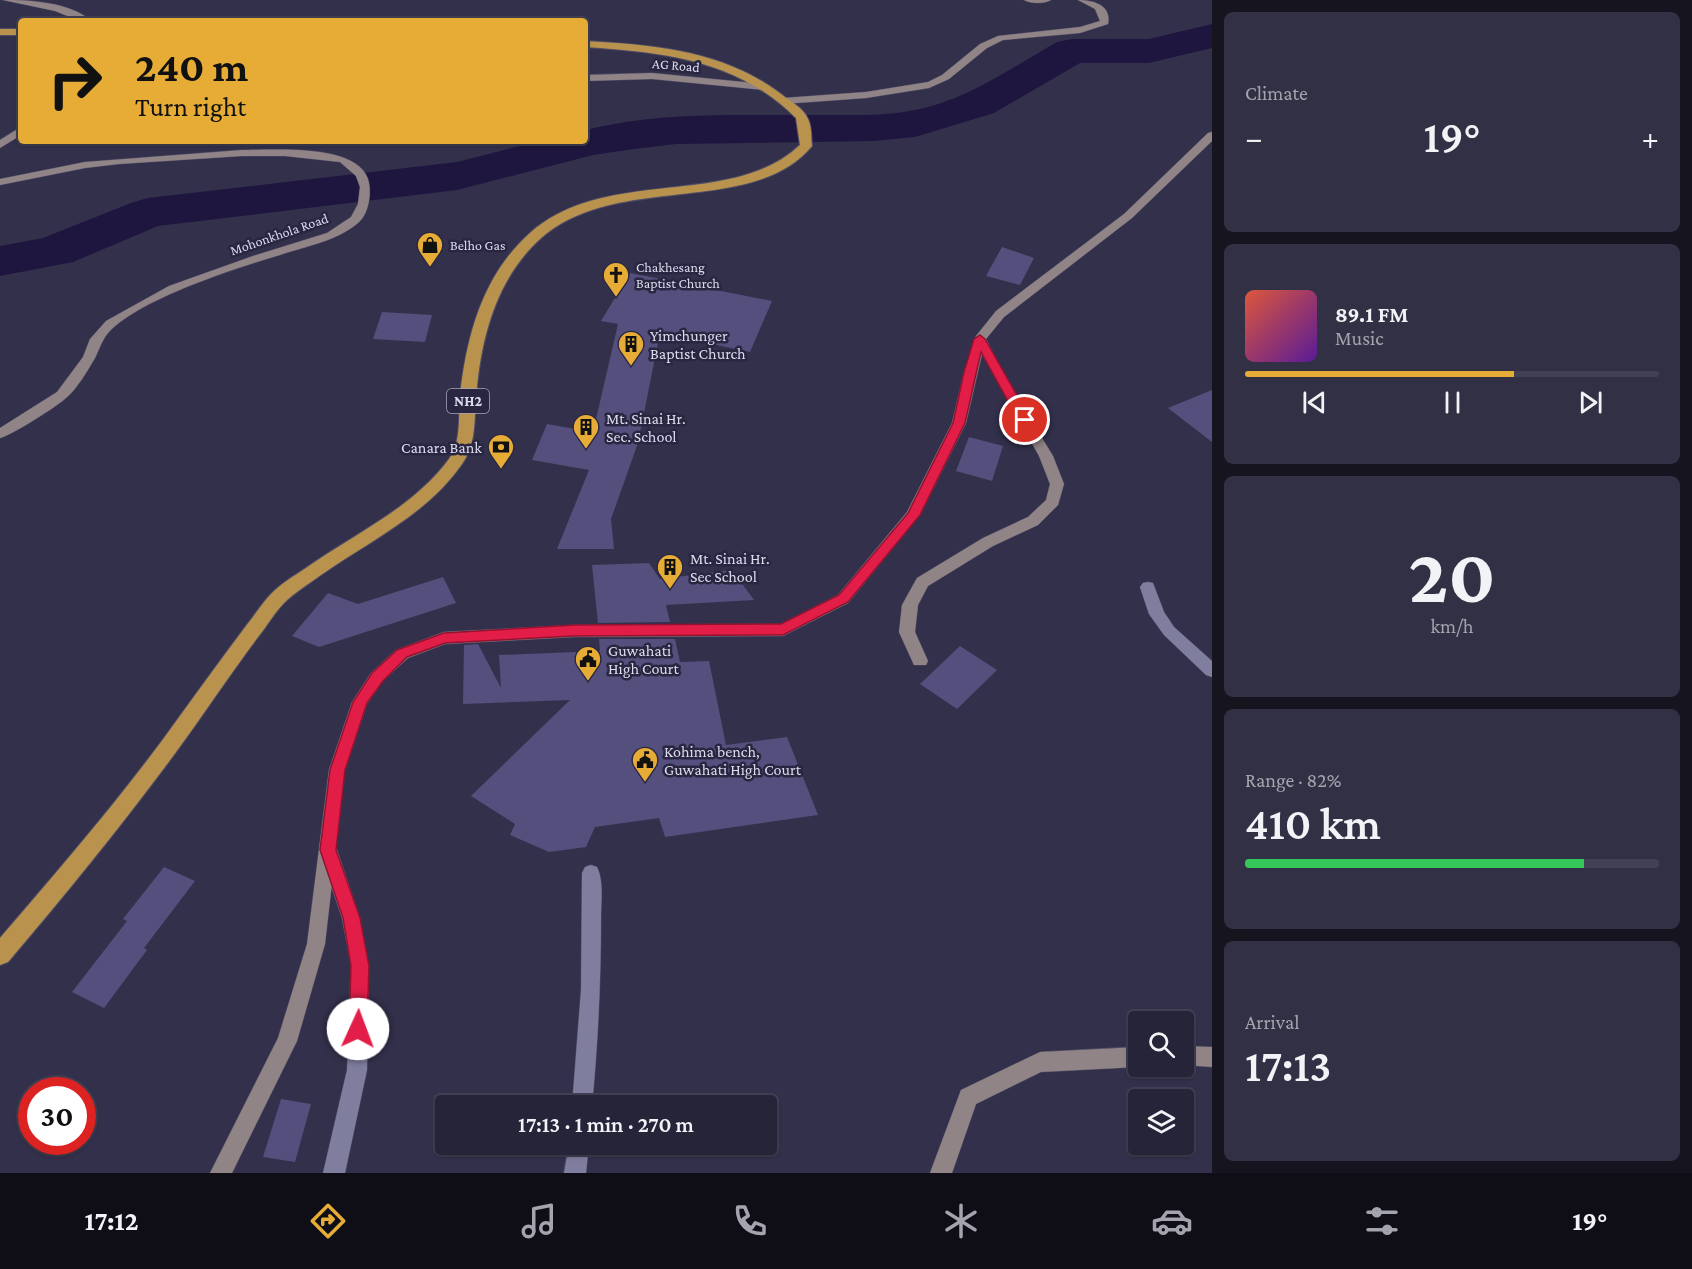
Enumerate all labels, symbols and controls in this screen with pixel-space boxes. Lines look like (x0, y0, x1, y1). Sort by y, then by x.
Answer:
icon: right (36, 42, 114, 120)
text: 240 m (135, 43, 248, 90)
street label: AG Road (652, 55, 701, 75)
text: Climate (1245, 82, 1308, 104)
text: Turn right (135, 92, 246, 122)
text: 19° (1424, 112, 1480, 162)
text: − (1245, 119, 1262, 156)
text: + (1642, 119, 1659, 156)
street label: Mohonkhola Road (228, 209, 331, 258)
shop icon: Belho Gas (415, 230, 445, 268)
place label: Belho Gas (450, 237, 505, 253)
place label: Chakhesang Baptist Church (636, 259, 720, 291)
church icon: Chakhesang Baptist Church (601, 260, 631, 298)
text: 89.1 FM (1335, 302, 1408, 327)
place label: Yimchunger Baptist Church (650, 327, 746, 363)
text: Music (1335, 327, 1384, 349)
building icon: Yimchunger Baptist Church (616, 329, 646, 367)
icon: previous (1298, 386, 1331, 419)
icon: pause (1436, 386, 1469, 419)
icon: next (1574, 386, 1607, 419)
road number: NH2 (447, 389, 489, 413)
pin (999, 394, 1050, 445)
icon: arrive (1008, 403, 1041, 436)
place label: Mt. Sinai Hr. Sec. School (606, 410, 686, 445)
building icon: Mt. Sinai Hr. Sec. School (571, 412, 601, 450)
bank icon: Canara Bank (486, 432, 516, 470)
place label: Canara Bank (401, 439, 482, 456)
text: 20 (1408, 532, 1496, 619)
place label: Mt. Sinai Hr. Sec School (690, 550, 770, 585)
building icon: Mt. Sinai Hr. Sec School (655, 552, 685, 590)
text: km/h (1430, 615, 1474, 637)
place label: Guwahati High Court (608, 642, 679, 678)
public building icon: Guwahati High Court (573, 644, 603, 682)
place label: Kohima bench, Guwahati High Court (664, 743, 802, 779)
public building icon: Kohima bench, Guwahati High Court (630, 745, 660, 783)
text: Range · 82% (1245, 769, 1342, 791)
text: 410 km (1245, 799, 1381, 849)
position arrow (326, 997, 390, 1061)
map controls (1128, 1011, 1194, 1155)
button: search (1128, 1011, 1194, 1077)
text: Arrival (1245, 1011, 1299, 1033)
text: 17:13 (1245, 1041, 1331, 1091)
speed limit sign: 30 (18, 1077, 96, 1155)
button: layers (1128, 1089, 1194, 1155)
text: 17:13 · 1 min · 270 m (518, 1112, 694, 1137)
icon: directions (307, 1200, 349, 1242)
icon: music (518, 1200, 560, 1242)
icon: phone (729, 1200, 771, 1242)
icon: climate (940, 1200, 982, 1242)
icon: car (1151, 1200, 1193, 1242)
icon: filters (1361, 1200, 1403, 1242)
text: 17:12 (84, 1206, 138, 1236)
text: 19° (1572, 1206, 1608, 1236)

